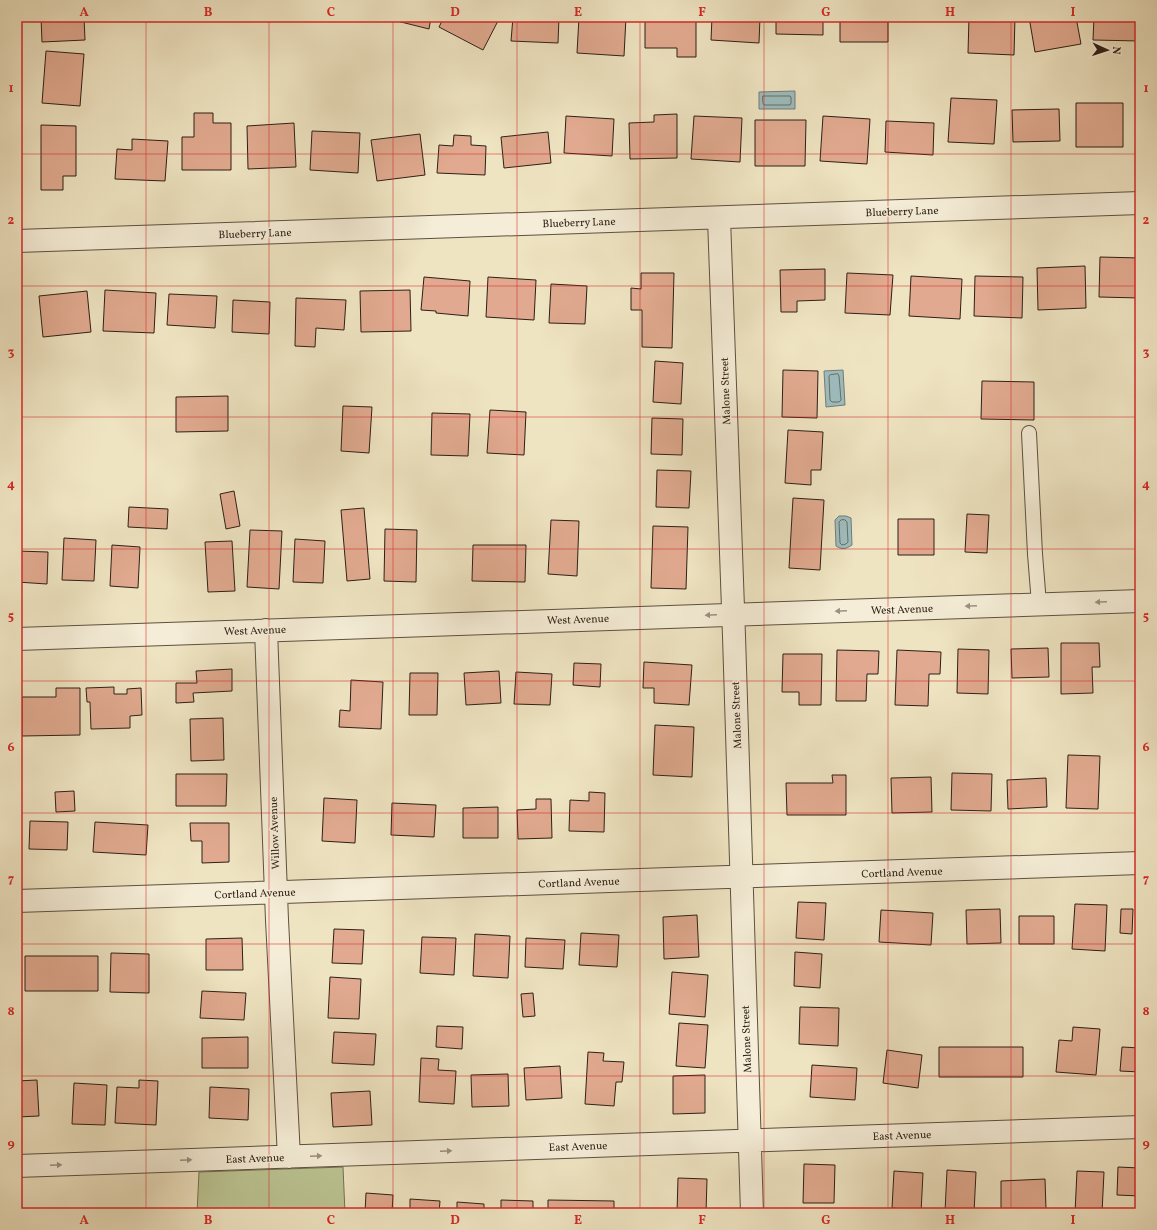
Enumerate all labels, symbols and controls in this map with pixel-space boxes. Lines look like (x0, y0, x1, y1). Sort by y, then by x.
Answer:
text: A (79, 4, 89, 22)
text: B (204, 4, 213, 22)
text: C (327, 4, 335, 22)
text: D (450, 4, 460, 22)
text: E (574, 4, 582, 22)
text: F (698, 4, 706, 22)
text: G (821, 4, 831, 22)
text: H (945, 4, 955, 22)
text: I (1071, 4, 1076, 22)
north arrow (1087, 30, 1127, 70)
text: N (1108, 46, 1123, 55)
text: 1 (8, 80, 14, 98)
text: 1 (1143, 80, 1149, 98)
street label: Blueberry Lane (865, 204, 939, 221)
text: 2 (8, 212, 15, 230)
text: 2 (1143, 212, 1150, 230)
street label: Blueberry Lane (542, 215, 616, 232)
street label: Blueberry Lane (218, 226, 292, 243)
text: 3 (8, 344, 15, 362)
text: 3 (1143, 344, 1150, 362)
street label: Malone Street (718, 357, 735, 425)
text: 4 (7, 476, 15, 494)
text: 4 (1142, 476, 1150, 494)
one-way arrow (1094, 599, 1107, 605)
street label: West Avenue (871, 602, 933, 619)
one-way arrow (964, 603, 977, 609)
one-way arrow (835, 607, 847, 614)
text: 5 (8, 608, 14, 626)
text: 5 (1143, 608, 1149, 626)
street label: West Avenue (547, 612, 609, 629)
one-way arrow (704, 612, 717, 618)
street label: West Avenue (224, 623, 286, 640)
street label: Malone Street (729, 681, 746, 749)
text: 6 (7, 739, 15, 757)
text: 6 (1142, 739, 1150, 757)
street label: Willow Avenue (267, 796, 284, 870)
street label: Cortland Avenue (861, 865, 943, 882)
text: 7 (8, 871, 14, 889)
text: 7 (1143, 871, 1149, 889)
street label: Cortland Avenue (538, 875, 620, 892)
street label: Cortland Avenue (214, 886, 296, 903)
text: 8 (7, 1003, 15, 1021)
text: 8 (1142, 1003, 1150, 1021)
street label: Malone Street (739, 1005, 756, 1073)
street label: East Avenue (872, 1128, 932, 1145)
text: 9 (7, 1135, 15, 1153)
text: 9 (1142, 1135, 1150, 1153)
street label: East Avenue (548, 1139, 608, 1156)
one-way arrow (440, 1148, 453, 1154)
street label: East Avenue (225, 1151, 285, 1168)
one-way arrow (310, 1153, 323, 1159)
one-way arrow (180, 1157, 192, 1164)
one-way arrow (50, 1161, 62, 1168)
text: A (79, 1212, 89, 1230)
text: B (204, 1212, 213, 1230)
text: C (327, 1212, 335, 1230)
text: D (450, 1212, 460, 1230)
text: E (574, 1212, 582, 1230)
text: F (698, 1212, 706, 1230)
text: G (821, 1212, 831, 1230)
text: H (945, 1212, 955, 1230)
text: I (1071, 1212, 1076, 1230)

